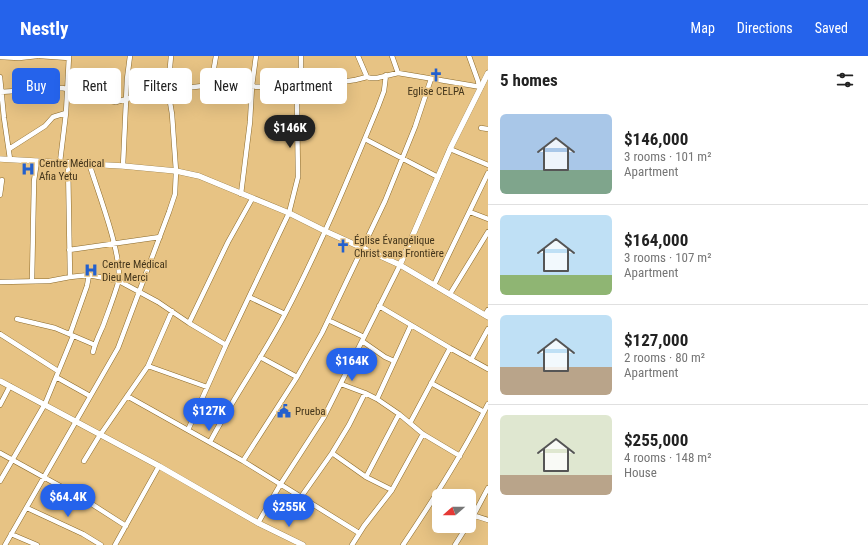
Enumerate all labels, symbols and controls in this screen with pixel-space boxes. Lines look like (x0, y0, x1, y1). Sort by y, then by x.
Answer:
text: Nestly (20, 17, 68, 40)
text: Map (691, 20, 715, 36)
text: Directions (737, 20, 793, 36)
text: Saved (815, 20, 848, 36)
church icon: Eglise CELPA (428, 67, 444, 83)
chip: Buy (12, 68, 60, 104)
chip: Rent (68, 68, 121, 104)
chip: Filters (129, 68, 192, 104)
chip: New (200, 68, 252, 104)
chip: Apartment (260, 68, 347, 104)
icon: filters (834, 69, 856, 91)
text: 5 homes (500, 70, 558, 90)
place label: Eglise CELPA (407, 85, 465, 98)
pin: $146K (262, 115, 318, 149)
text: $146K (273, 120, 307, 135)
text: $146,000 (624, 129, 688, 149)
icon: home (532, 130, 580, 178)
text: 3 rooms · 101 m² (624, 149, 711, 164)
place label: Centre Médical Afia Yetu (39, 157, 104, 183)
hospital icon: Centre Médical Afia Yetu (20, 161, 36, 177)
text: Apartment (624, 164, 678, 179)
text: $164,000 (624, 230, 688, 250)
icon: home (532, 231, 580, 279)
place label: Église Évangélique Christ sans Frontière (354, 234, 444, 260)
church icon: Église Évangélique Christ sans Frontière (335, 238, 351, 254)
text: 3 rooms · 107 m² (624, 250, 711, 265)
place label: Centre Médical Dieu Merci (102, 258, 167, 284)
hospital icon: Centre Médical Dieu Merci (83, 262, 99, 278)
text: Apartment (624, 265, 678, 280)
text: $127,000 (624, 330, 688, 350)
icon: home (532, 331, 580, 379)
pin: $164K (324, 348, 380, 382)
text: 2 rooms · 80 m² (624, 350, 705, 365)
text: $164K (335, 353, 369, 368)
text: Apartment (624, 365, 678, 380)
pin: $127K (181, 398, 237, 432)
text: $127K (192, 403, 226, 418)
public building icon: Prueba (276, 403, 292, 419)
place label: Prueba (295, 405, 326, 418)
text: $255,000 (624, 430, 688, 450)
icon: home (532, 431, 580, 479)
text: 4 rooms · 148 m² (624, 450, 711, 465)
text: House (624, 465, 657, 480)
pin: $64.4K (35, 484, 101, 518)
text: $64.4K (49, 489, 87, 504)
north arrow (432, 489, 476, 533)
map controls (432, 489, 476, 533)
pin: $255K (261, 494, 317, 528)
text: $255K (272, 499, 306, 514)

